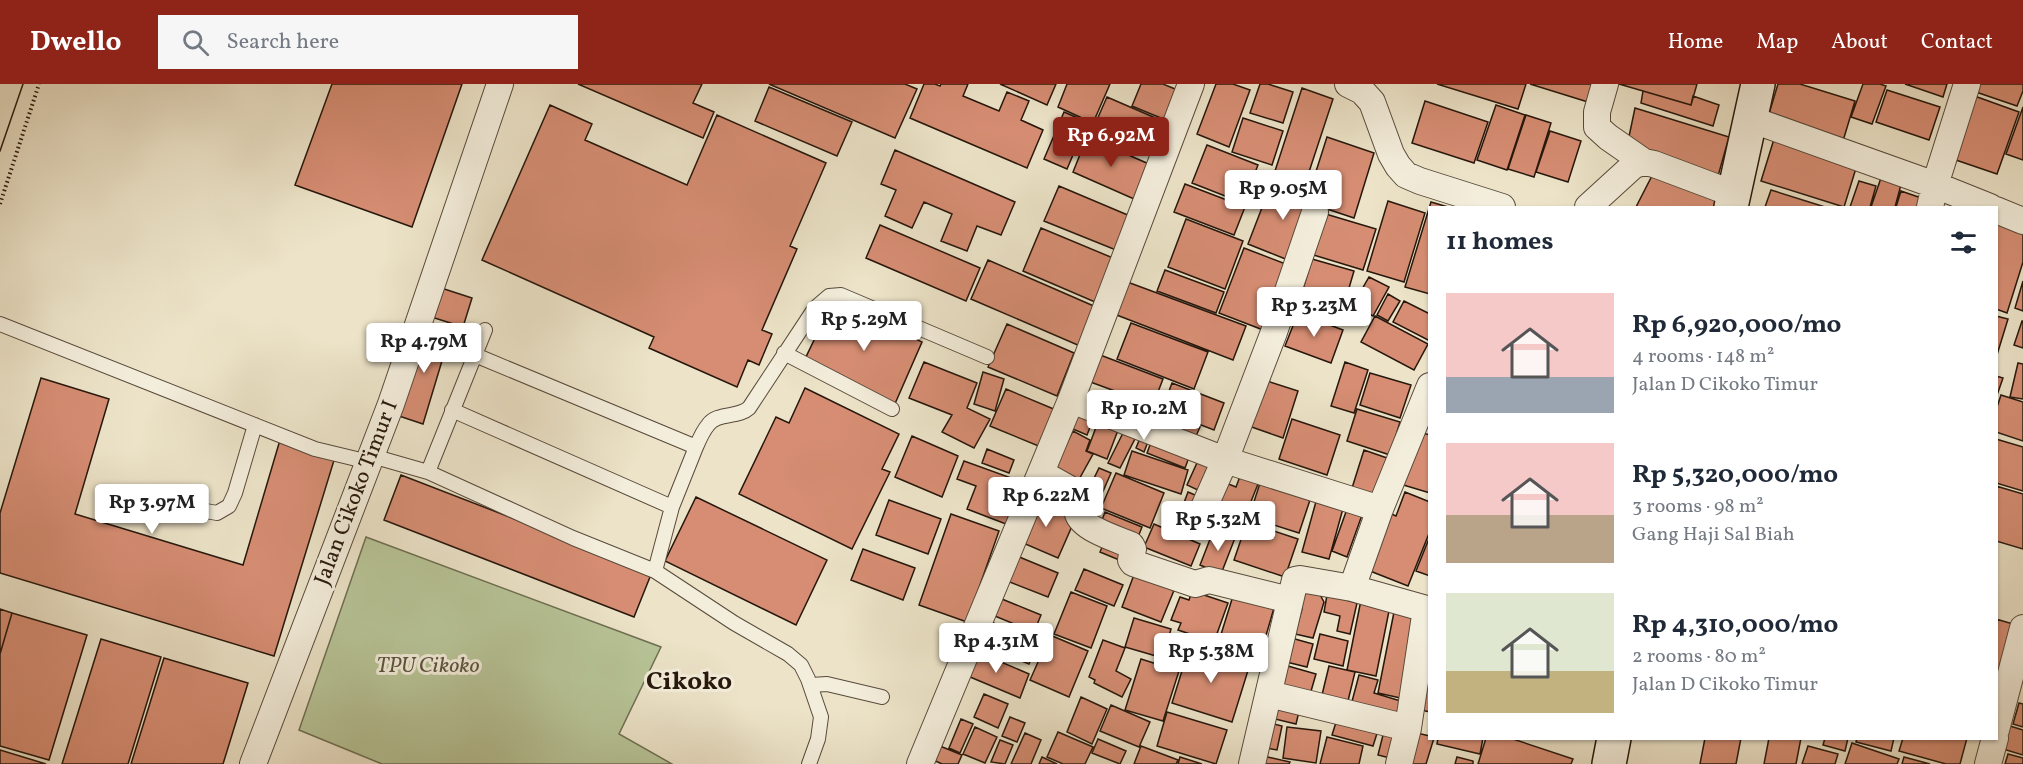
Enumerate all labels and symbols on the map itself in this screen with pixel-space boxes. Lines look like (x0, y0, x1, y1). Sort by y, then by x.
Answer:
pin: Rp 6.92M (1049, 117, 1173, 168)
pin: Rp 9.05M (1221, 170, 1345, 221)
pin: Rp 3.23M (1252, 287, 1376, 338)
pin: Rp 5.29M (802, 301, 926, 352)
pin: Rp 4.79M (362, 323, 486, 374)
pin: Rp 10.2M (1082, 390, 1206, 441)
street label: Jalan Cikoko Timur I (307, 396, 407, 590)
pin: Rp 6.22M (984, 477, 1108, 528)
pin: Rp 3.97M (90, 484, 214, 535)
pin: Rp 5.32M (1156, 501, 1280, 552)
pin: Rp 4.31M (934, 623, 1058, 674)
pin: Rp 5.38M (1149, 633, 1273, 684)
park label: TPU Cikoko (376, 651, 480, 682)
district label: Cikoko (646, 664, 732, 700)

